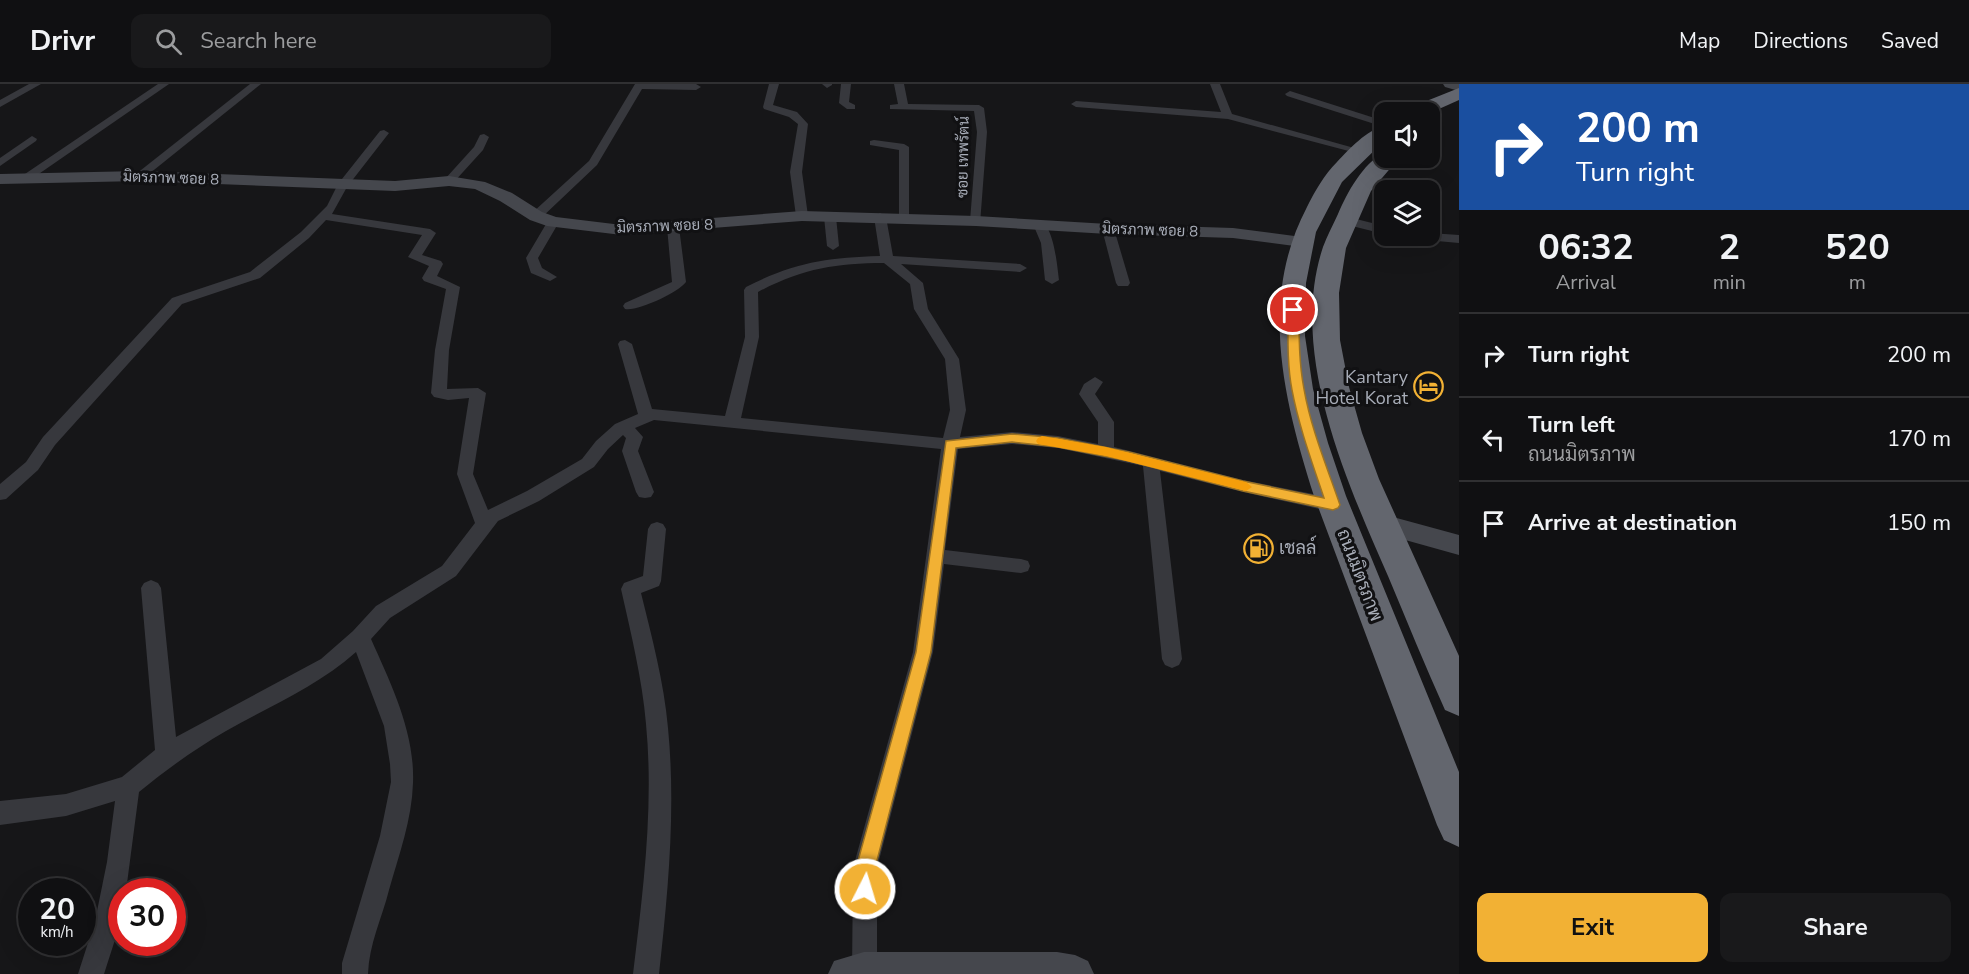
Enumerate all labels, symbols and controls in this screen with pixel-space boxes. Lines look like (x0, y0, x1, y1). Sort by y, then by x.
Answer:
search box (131, 14, 551, 68)
text: Drivr (30, 22, 95, 60)
icon: search (152, 25, 185, 58)
text: Search here (200, 26, 317, 56)
text: Map (1679, 27, 1720, 55)
text: Directions (1753, 27, 1848, 55)
text: Saved (1881, 27, 1939, 55)
text: 200 m (1576, 100, 1700, 157)
map controls (1374, 102, 1440, 246)
button: sound (1374, 102, 1440, 168)
icon: right (1477, 108, 1555, 186)
street label: ซอย เทพรัตน์ (952, 116, 974, 198)
text: Turn right (1576, 154, 1694, 191)
street label: มิตรภาพ ซอย 8 (123, 166, 219, 190)
button: layers (1374, 180, 1440, 246)
street label: มิตรภาพ ซอย 8 (617, 214, 713, 238)
street label: มิตรภาพ ซอย 8 (1102, 218, 1198, 242)
text: 06:32 (1538, 223, 1634, 272)
text: 2 (1718, 223, 1740, 272)
text: 520 (1825, 223, 1890, 272)
text: Arrival (1556, 269, 1616, 296)
text: min (1713, 269, 1746, 296)
text: m (1849, 269, 1866, 296)
pin (1267, 284, 1318, 335)
icon: arrive (1276, 293, 1309, 326)
icon: right (1477, 339, 1510, 372)
text: Turn right (1528, 340, 1629, 370)
text: 200 m (1887, 340, 1951, 370)
place label: Kantary Hotel Korat (1315, 365, 1409, 410)
hotel icon: Kantary Hotel Korat (1413, 371, 1445, 403)
text: Turn left (1528, 410, 1615, 440)
icon: left (1477, 423, 1510, 456)
text: 170 m (1887, 424, 1951, 454)
text: ถนนมิตรภาพ (1528, 441, 1636, 468)
icon: arrive (1477, 507, 1510, 540)
text: Arrive at destination (1528, 508, 1737, 538)
text: 150 m (1887, 508, 1951, 538)
street label: ถนนมิตรภาพ (1331, 525, 1389, 625)
fuel station icon: เชลล์ (1242, 532, 1274, 564)
place label: เชลล์ (1279, 535, 1316, 560)
position arrow (833, 857, 897, 921)
speed limit sign: 30 (108, 878, 186, 956)
text: 20 (39, 889, 75, 930)
button: Exit (1477, 893, 1708, 962)
button: Share (1720, 893, 1951, 962)
text: km/h (40, 922, 74, 942)

